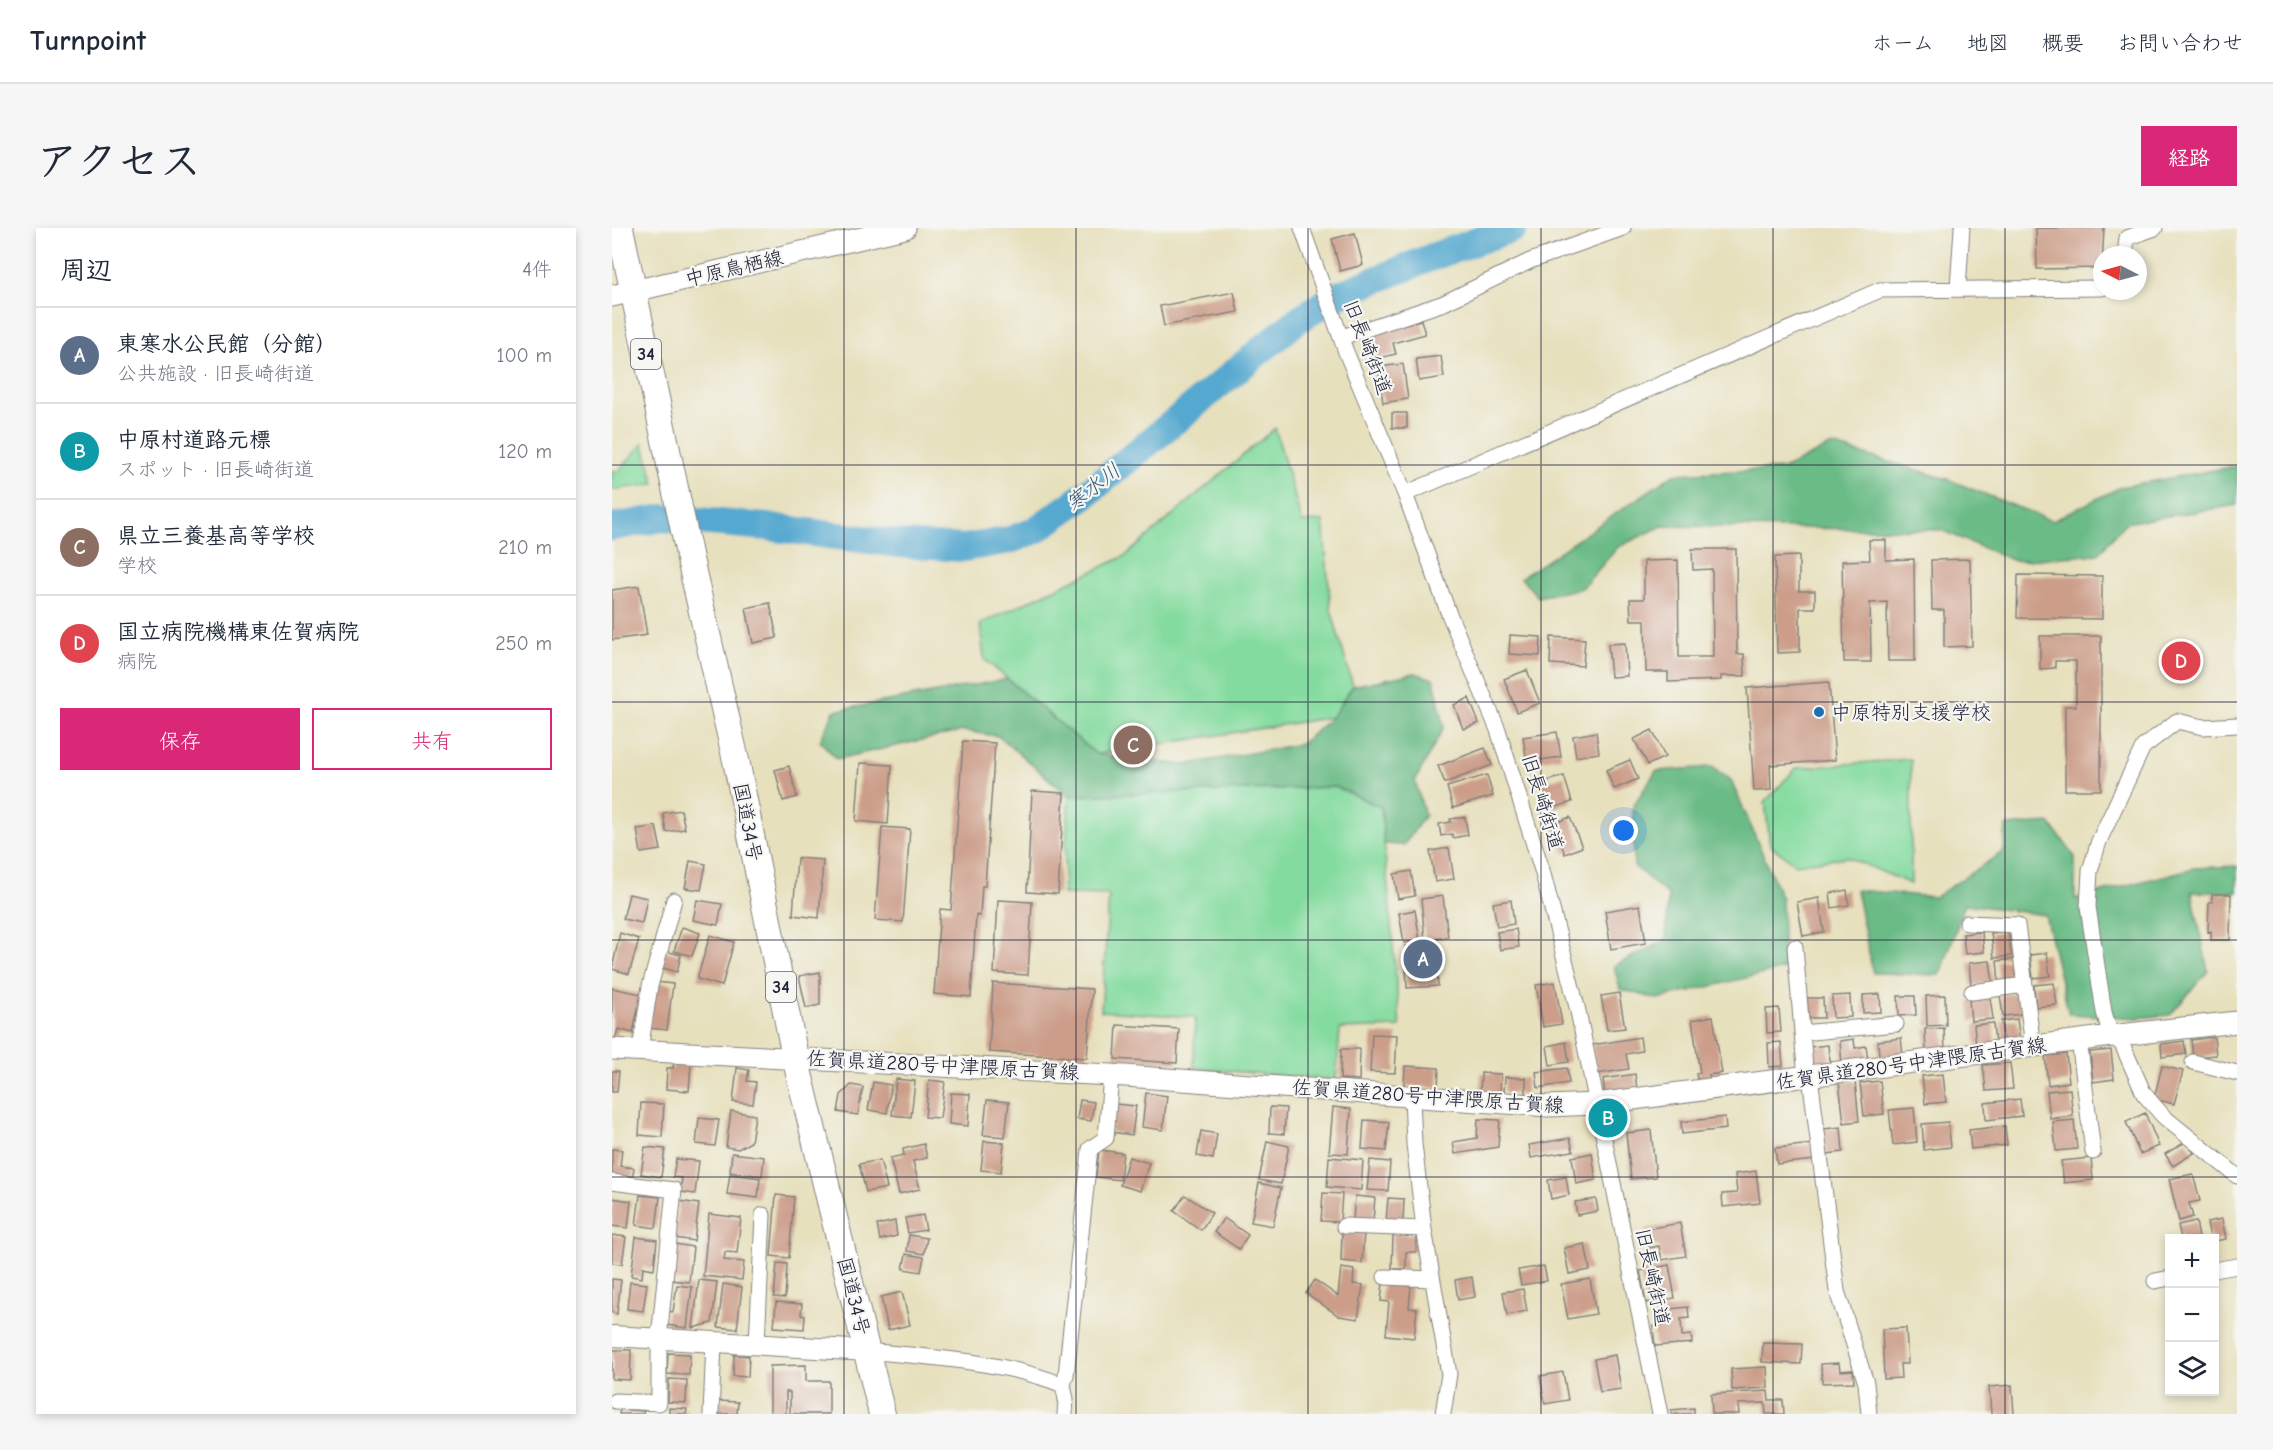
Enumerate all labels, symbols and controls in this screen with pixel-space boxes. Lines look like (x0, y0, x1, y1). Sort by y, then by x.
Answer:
text: Turnpoint (30, 25, 146, 57)
text: ホーム (1872, 31, 1934, 55)
text: 地図 (1967, 31, 2009, 55)
text: 概要 (2042, 31, 2084, 55)
text: お問い合わせ (2117, 31, 2243, 55)
button: 経路 (2141, 126, 2237, 186)
text: アクセス (36, 137, 201, 186)
street label: 中原鳥栖線 (683, 246, 785, 291)
north arrow (2093, 246, 2147, 300)
text: 周辺 (60, 256, 112, 286)
text: 4件 (522, 258, 552, 281)
street label: 旧長崎街道 (1339, 296, 1396, 398)
text: 東寒水公民館（分館） (117, 331, 337, 357)
road number: 34 (631, 339, 661, 369)
text: A (74, 344, 85, 367)
text: 100 m (497, 344, 552, 367)
text: 公共施設 · 旧長崎街道 (117, 362, 314, 385)
text: 中原村道路元標 (117, 427, 271, 453)
text: B (73, 440, 86, 463)
text: 120 m (498, 440, 552, 463)
text: スポット · 旧長崎街道 (117, 458, 314, 481)
water label: 寒水川 (1061, 458, 1125, 516)
text: 県立三養基高等学校 (117, 523, 315, 549)
text: C (73, 536, 86, 559)
text: 210 m (498, 536, 552, 559)
text: 学校 (117, 554, 157, 577)
text: 国立病院機構東佐賀病院 (117, 619, 359, 645)
text: D (73, 632, 86, 655)
text: 250 m (495, 632, 552, 655)
pin: D (2162, 638, 2200, 684)
text: 病院 (117, 650, 157, 673)
place label: 中原特別支援学校 (1831, 701, 1991, 724)
marker: 中原特別支援学校 (1812, 705, 1826, 719)
button: 保存 (60, 708, 300, 770)
button: 共有 (312, 708, 552, 770)
pin: C (1114, 722, 1152, 768)
street label: 旧長崎街道 (1517, 751, 1568, 853)
street label: 国道34号 (729, 781, 766, 863)
your location (1609, 816, 1638, 845)
pin: A (1404, 936, 1442, 982)
road number: 34 (766, 972, 796, 1002)
street label: 佐賀県道280号中津隈原古賀線 (1774, 1033, 2048, 1094)
street label: 佐賀県道280号中津隈原古賀線 (806, 1047, 1080, 1084)
street label: 佐賀県道280号中津隈原古賀線 (1291, 1076, 1565, 1117)
pin: B (1588, 1096, 1628, 1140)
street label: 旧長崎街道 (1631, 1226, 1674, 1328)
map controls (2165, 1234, 2219, 1396)
button: + (2165, 1234, 2219, 1288)
street label: 国道34号 (833, 1255, 874, 1338)
button: − (2165, 1288, 2219, 1342)
button: layers (2165, 1342, 2219, 1396)

